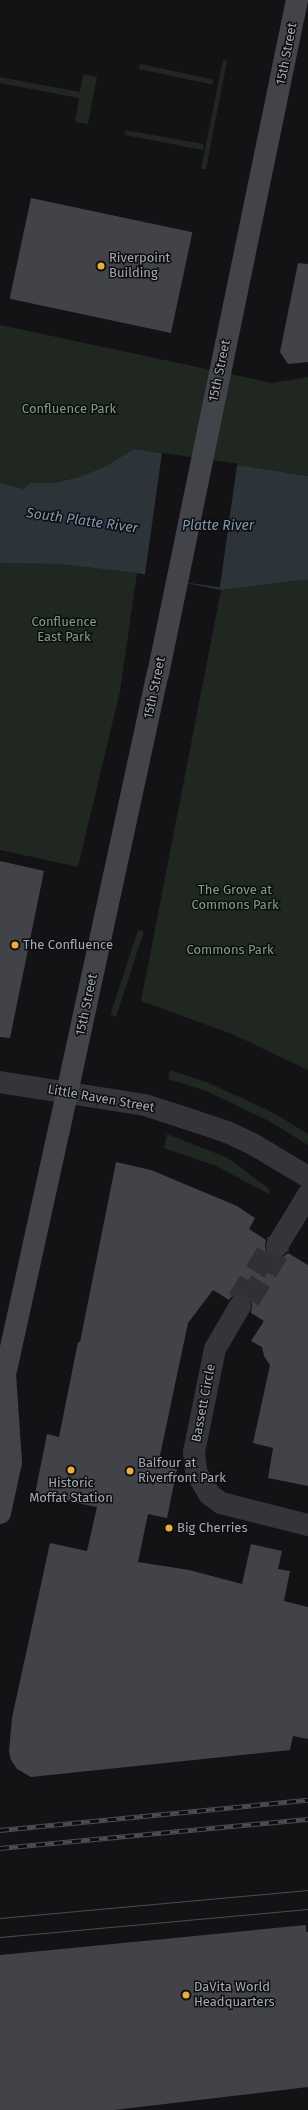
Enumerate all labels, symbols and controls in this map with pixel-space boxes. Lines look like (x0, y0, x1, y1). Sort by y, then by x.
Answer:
street label: 15th Street (273, 22, 301, 86)
place label: Riverpoint Building (109, 251, 170, 282)
marker: Riverpoint Building (96, 261, 106, 271)
street label: 15th Street (206, 339, 234, 403)
park label: Confluence Park (22, 401, 116, 417)
water label: South Platte River (25, 505, 139, 537)
water label: Platte River (182, 518, 254, 534)
park label: Confluence East Park (31, 615, 97, 646)
street label: 15th Street (141, 656, 169, 720)
park label: The Grove at Commons Park (191, 883, 279, 914)
place label: The Confluence (23, 937, 113, 953)
marker: The Confluence (10, 940, 20, 950)
park label: Commons Park (186, 942, 274, 958)
street label: 15th Street (73, 973, 101, 1037)
street label: Little Raven Street (46, 1082, 156, 1116)
street label: Bassett Circle (189, 1363, 219, 1443)
place label: Balfour at Riverfront Park (138, 1456, 226, 1487)
marker: Historic Moffat Station (66, 1465, 76, 1475)
marker: Balfour at Riverfront Park (125, 1466, 135, 1476)
place label: Historic Moffat Station (29, 1476, 113, 1507)
place label: Big Cherries (177, 1520, 247, 1536)
marker: Big Cherries (164, 1523, 174, 1533)
place label: DaVita World Headquarters (194, 1980, 275, 2011)
marker: DaVita World Headquarters (181, 1990, 191, 2000)

